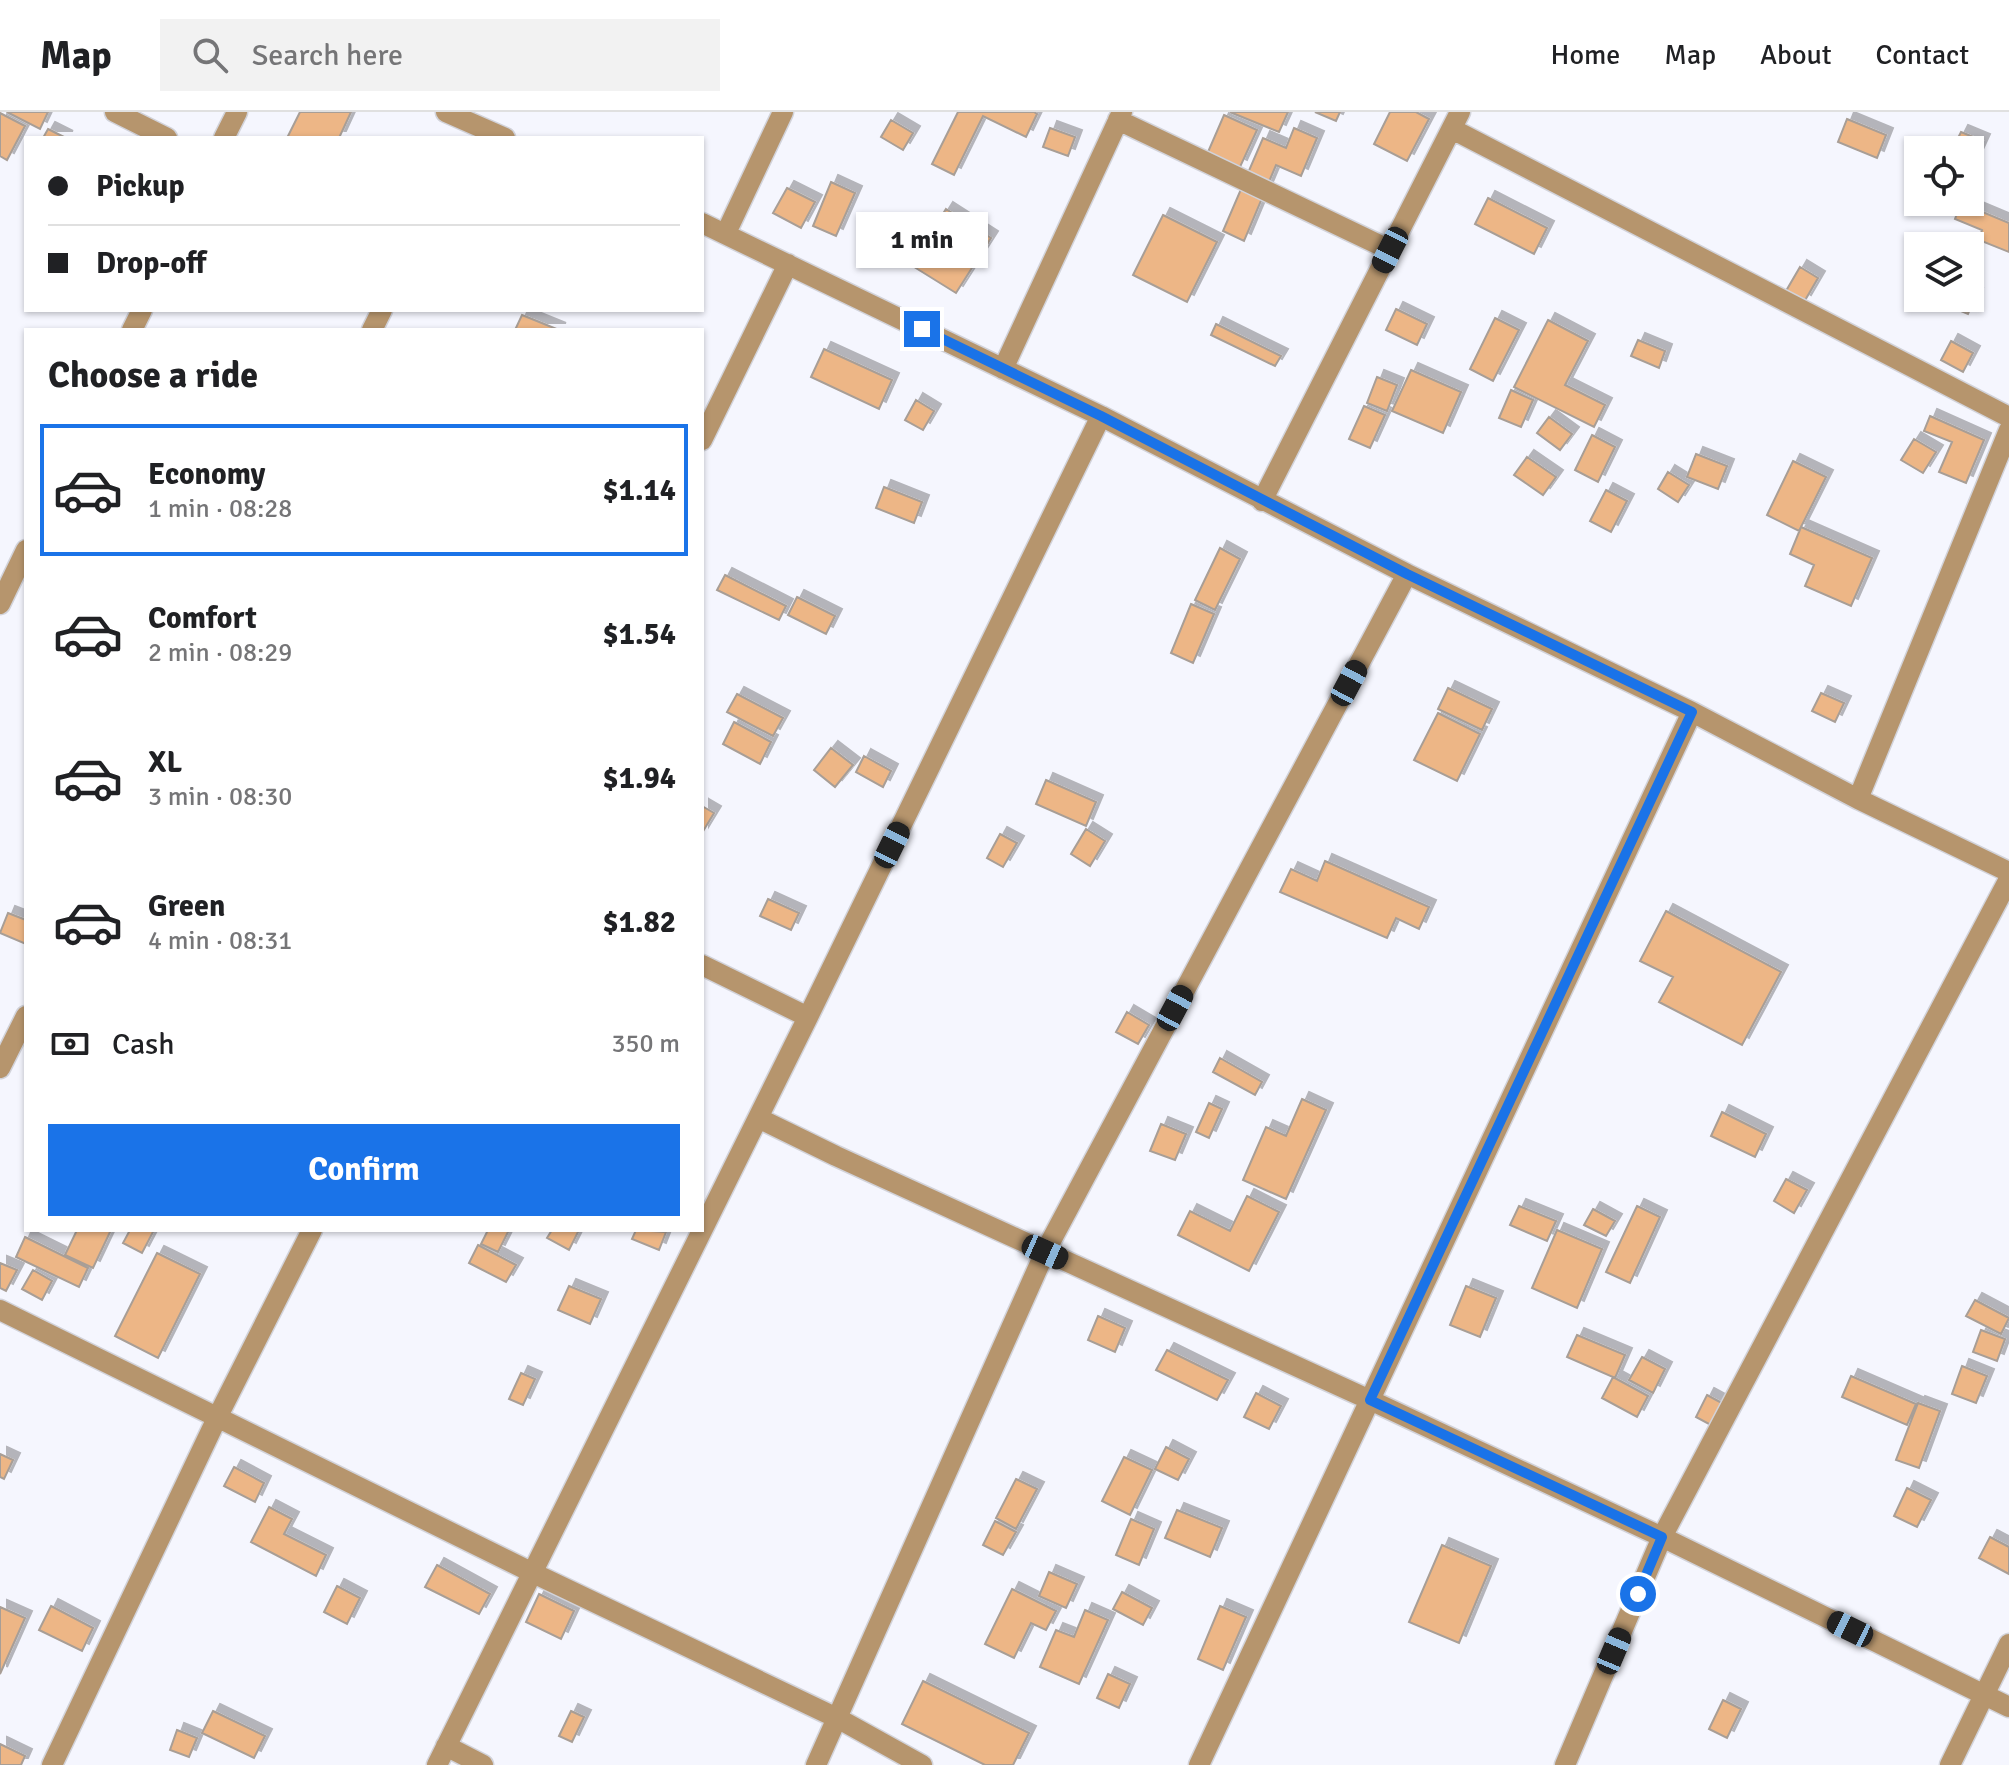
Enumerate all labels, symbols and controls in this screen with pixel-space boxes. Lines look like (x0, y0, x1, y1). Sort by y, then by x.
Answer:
search box (160, 19, 720, 91)
text: Map (40, 32, 112, 79)
icon: search (188, 33, 232, 77)
text: Search here (252, 37, 403, 74)
text: Home (1551, 38, 1620, 72)
text: Map (1664, 38, 1716, 72)
text: About (1760, 38, 1832, 72)
text: Contact (1876, 38, 1969, 72)
map controls (1904, 136, 1984, 312)
button: locate (1904, 136, 1984, 216)
text: Pickup (96, 168, 185, 205)
callout: 1 min (856, 213, 988, 269)
car (1368, 223, 1412, 277)
text: 1 min (891, 224, 953, 256)
button: layers (1904, 232, 1984, 312)
text: Drop-off (96, 245, 206, 282)
route end (904, 311, 940, 347)
text: Choose a ride (48, 353, 258, 398)
icon: car (52, 454, 124, 526)
text: Economy (148, 456, 265, 493)
text: $1.14 (603, 472, 676, 509)
text: 1 min · 08:28 (148, 493, 292, 525)
icon: car (52, 598, 124, 670)
text: Comfort (148, 600, 257, 637)
text: $1.54 (603, 616, 676, 653)
text: 2 min · 08:29 (148, 637, 292, 669)
car (1327, 656, 1371, 710)
icon: car (52, 742, 124, 814)
text: XL (148, 744, 182, 781)
text: $1.94 (603, 760, 676, 797)
text: 3 min · 08:30 (148, 781, 292, 813)
car (871, 818, 913, 872)
icon: car (52, 886, 124, 958)
text: Green (148, 888, 225, 925)
text: $1.82 (603, 904, 676, 941)
text: 4 min · 08:31 (148, 925, 292, 957)
car (1153, 981, 1197, 1035)
icon: cash (48, 1022, 92, 1066)
text: Cash (112, 1026, 175, 1063)
text: 350 m (611, 1028, 680, 1060)
button: Confirm (48, 1124, 680, 1216)
car (1018, 1231, 1072, 1273)
route start (1620, 1576, 1656, 1612)
car (1823, 1608, 1877, 1650)
car (1594, 1624, 1634, 1678)

